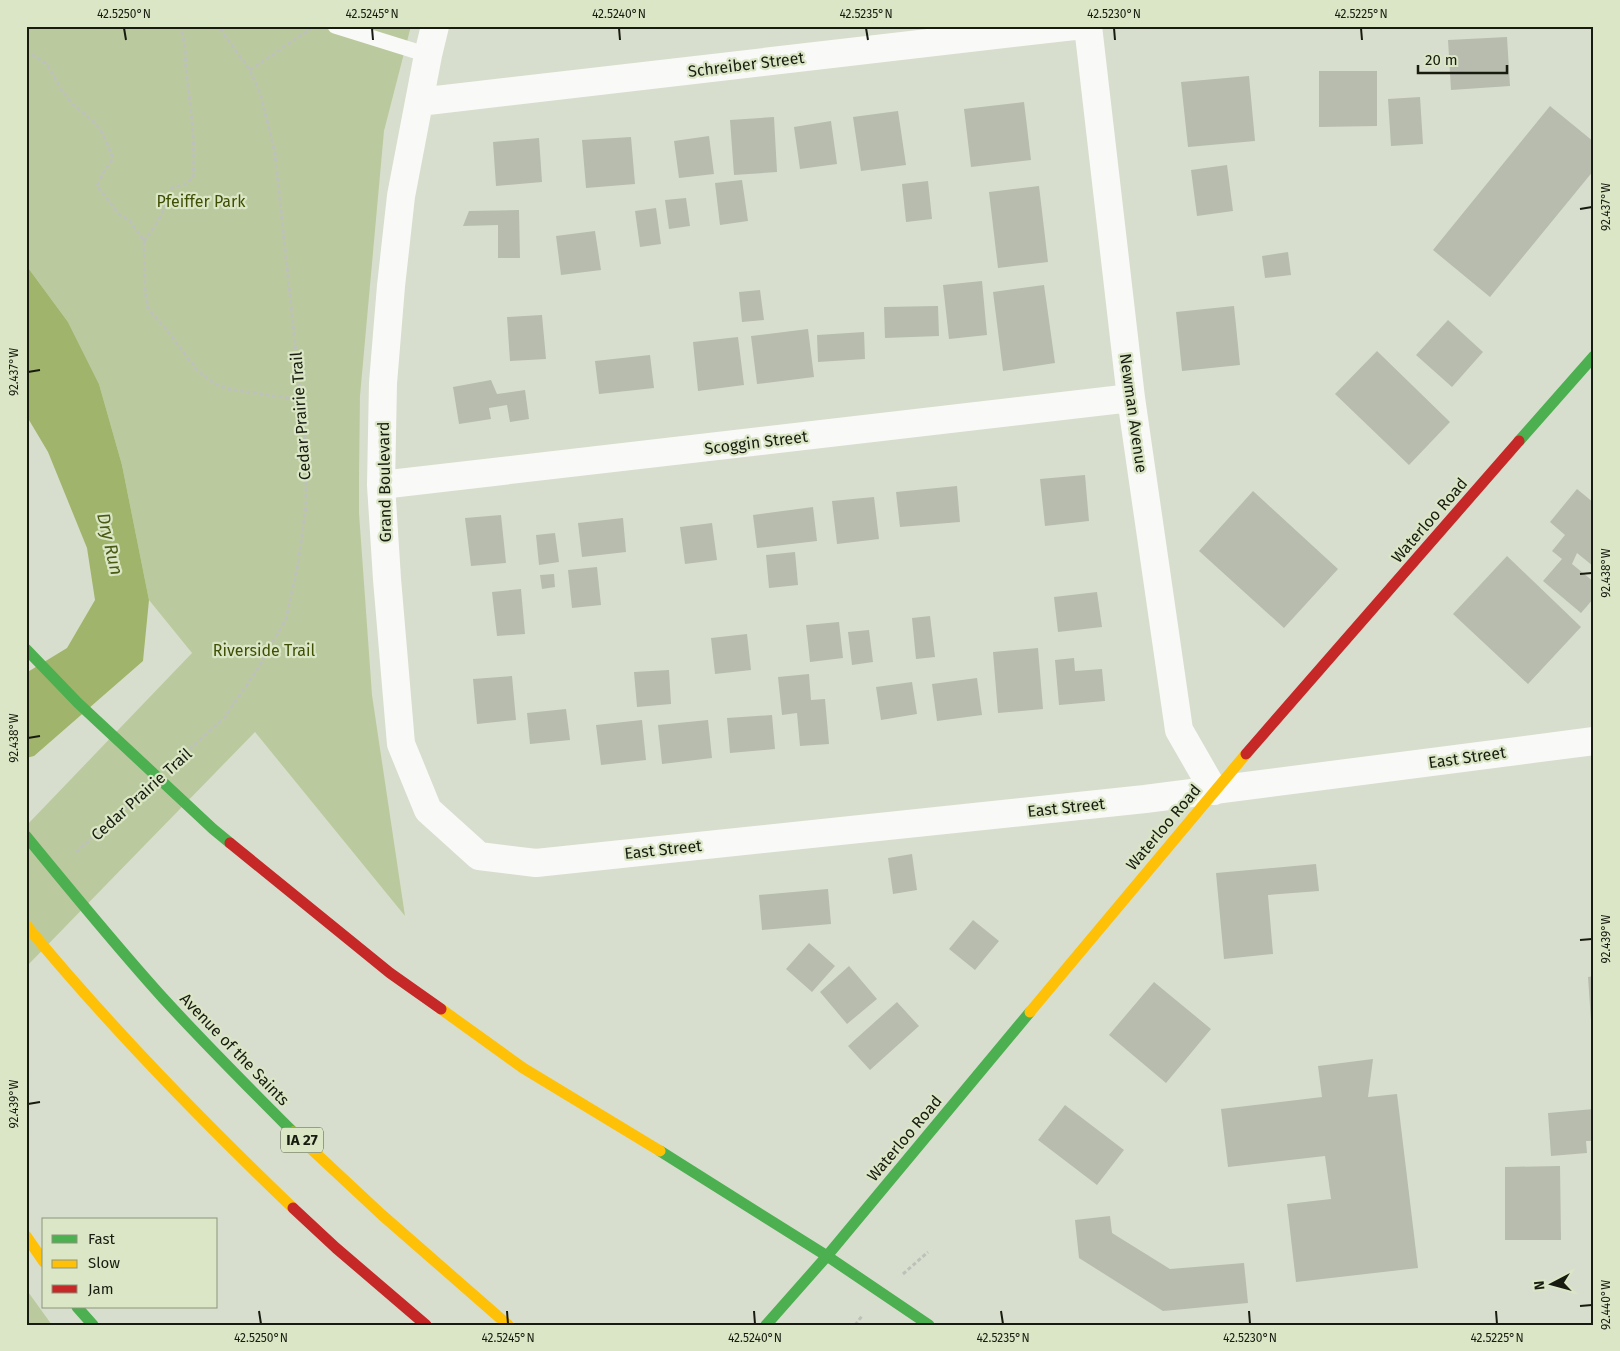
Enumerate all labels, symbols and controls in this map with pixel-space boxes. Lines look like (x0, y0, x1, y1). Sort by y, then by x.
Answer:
text: 42.5250°N (97, 7, 151, 21)
text: 42.5245°N (345, 7, 399, 21)
text: 42.5240°N (592, 7, 646, 21)
text: 42.5235°N (839, 7, 893, 21)
text: 42.5230°N (1087, 7, 1141, 21)
text: 42.5225°N (1334, 7, 1388, 21)
scale bar (1418, 42, 1506, 74)
street label: Schreiber Street (687, 48, 805, 81)
text: 20 m (1425, 51, 1458, 69)
text: 92.437°W (1599, 183, 1613, 231)
park label: Pfeiffer Park (157, 192, 246, 211)
text: 92.437°W (7, 348, 21, 396)
street label: Cedar Prairie Trail (287, 351, 314, 481)
street label: Newman Avenue (1116, 352, 1151, 474)
street label: Grand Boulevard (374, 421, 395, 543)
street label: Scoggin Street (704, 427, 809, 458)
street label: Waterloo Road (1387, 474, 1471, 567)
water label: Dry Run (92, 511, 128, 577)
text: 92.438°W (1599, 548, 1613, 598)
park label: Riverside Trail (213, 641, 316, 660)
text: 92.438°W (7, 713, 21, 763)
street label: East Street (1427, 743, 1507, 772)
street label: Cedar Prairie Trail (87, 744, 196, 845)
street label: Waterloo Road (1122, 780, 1205, 874)
street label: East Street (1026, 794, 1106, 821)
street label: East Street (623, 836, 703, 863)
text: 92.439°W (1599, 914, 1613, 963)
street label: Avenue of the Saints (176, 989, 293, 1110)
text: 92.439°W (7, 1079, 21, 1128)
street label: Waterloo Road (863, 1091, 946, 1185)
road number: IA 27 (281, 1128, 323, 1152)
legend (42, 1218, 218, 1308)
text: Fast (88, 1230, 115, 1248)
text: Slow (88, 1254, 120, 1272)
north arrow (1528, 1258, 1578, 1308)
text: Jam (88, 1280, 114, 1298)
text: N (1531, 1280, 1549, 1291)
text: 92.440°W (1599, 1280, 1613, 1330)
text: 42.5250°N (234, 1331, 288, 1345)
text: 42.5245°N (481, 1331, 535, 1345)
text: 42.5240°N (728, 1331, 782, 1345)
text: 42.5235°N (976, 1331, 1030, 1345)
text: 42.5230°N (1223, 1331, 1277, 1345)
text: 42.5225°N (1470, 1331, 1524, 1345)

